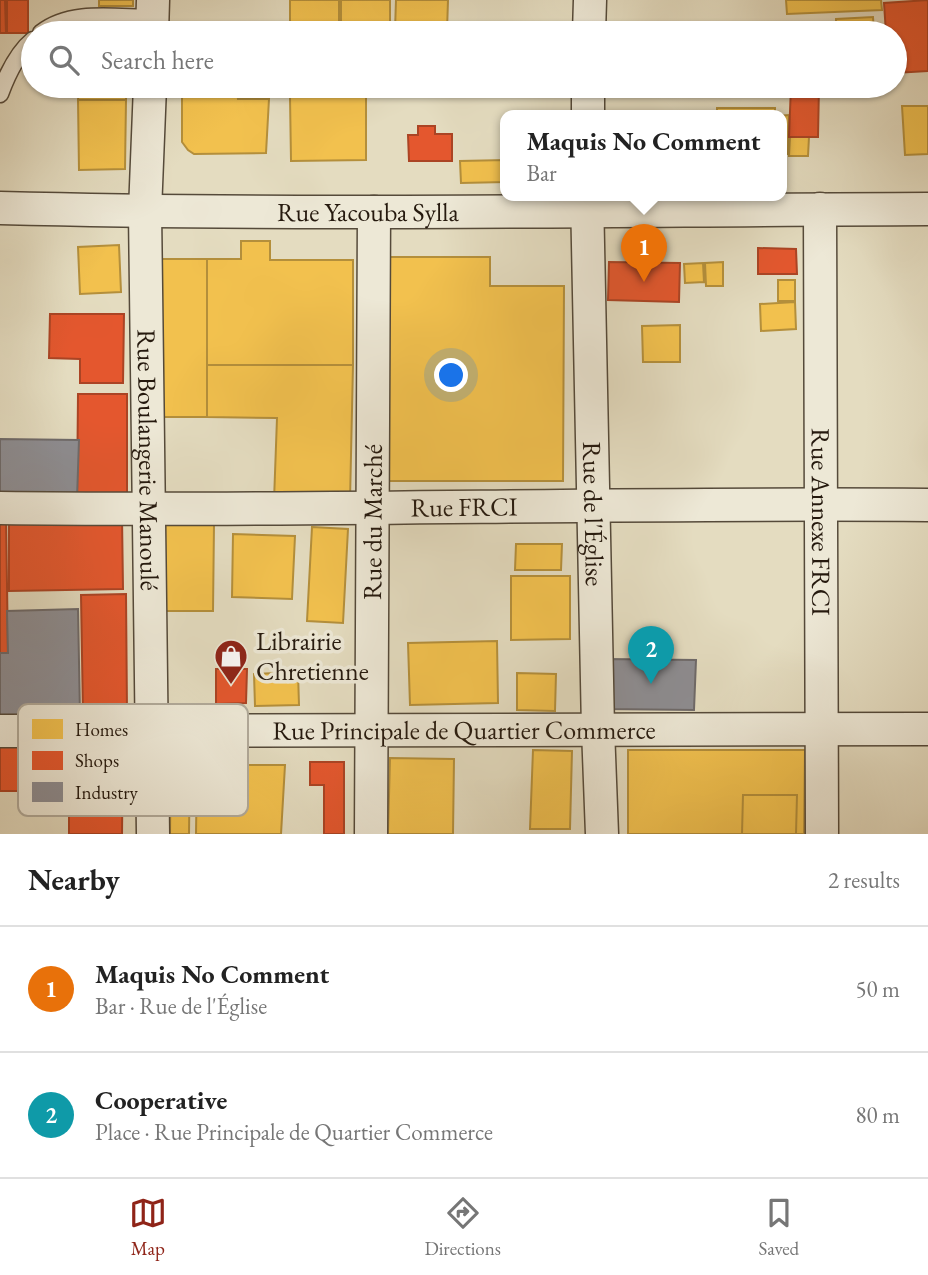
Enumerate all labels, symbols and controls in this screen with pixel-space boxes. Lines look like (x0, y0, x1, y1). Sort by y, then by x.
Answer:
search box (21, 21, 907, 98)
icon: search (45, 41, 83, 79)
text: Search here (101, 43, 214, 77)
popup (500, 110, 787, 201)
text: Maquis No Comment (526, 124, 761, 158)
text: Bar (526, 158, 557, 188)
street label: Rue Yacouba Sylla (277, 195, 460, 229)
pin: 1 (621, 224, 667, 282)
street label: Rue Boulangerie Manoulé (130, 329, 167, 591)
your location (434, 358, 468, 392)
street label: Rue Annexe FRCI (804, 428, 838, 616)
street label: Rue de l'Église (575, 441, 612, 587)
street label: Rue du Marché (355, 444, 390, 600)
street label: Rue FRCI (410, 489, 518, 524)
place label: Librairie Chretienne (256, 624, 369, 688)
pin: 2 (628, 626, 674, 684)
shop icon: Librairie Chretienne (212, 637, 250, 686)
legend (18, 704, 248, 816)
street label: Rue Principale de Quartier Commerce (272, 713, 656, 747)
text: Homes (75, 717, 128, 742)
text: Shops (75, 748, 119, 773)
text: Industry (75, 780, 139, 805)
text: Nearby (28, 860, 120, 899)
text: 2 results (828, 865, 900, 895)
text: Maquis No Comment (95, 957, 329, 991)
text: 1 (45, 974, 57, 1004)
text: 50 m (855, 974, 900, 1004)
text: Bar · Rue de l'Église (95, 991, 267, 1021)
text: Cooperative (95, 1083, 227, 1117)
text: 2 (45, 1100, 57, 1130)
text: 80 m (855, 1100, 900, 1130)
text: Place · Rue Principale de Quartier Commerce (95, 1117, 493, 1147)
tab: Map (129, 1194, 167, 1261)
tab: Directions (424, 1194, 501, 1261)
tab: Saved (758, 1194, 799, 1261)

